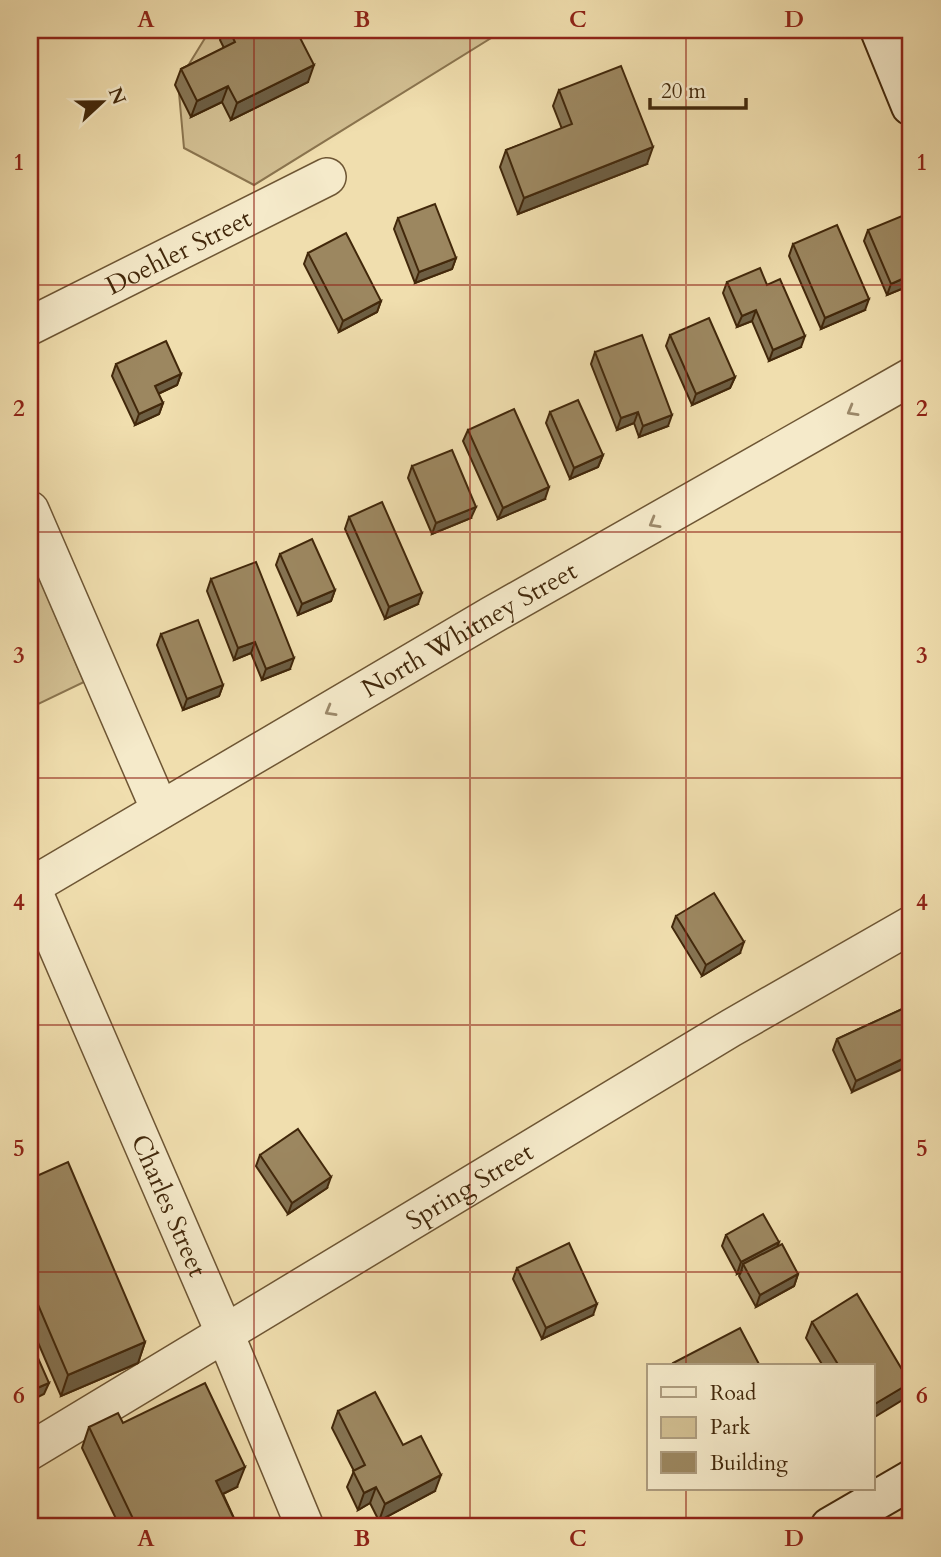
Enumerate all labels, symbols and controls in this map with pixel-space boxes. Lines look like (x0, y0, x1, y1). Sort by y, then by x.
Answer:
text: A (137, 4, 155, 35)
text: B (354, 4, 370, 35)
text: C (569, 4, 587, 35)
text: D (784, 4, 804, 35)
north arrow (66, 66, 136, 136)
scale bar (650, 66, 747, 110)
text: 20 m (661, 77, 706, 106)
text: N (102, 83, 132, 109)
text: 1 (13, 147, 25, 178)
text: 1 (916, 147, 928, 178)
street label: Doehler Street (100, 200, 257, 303)
text: 2 (13, 393, 25, 424)
text: 2 (916, 393, 928, 424)
one-way arrow (847, 403, 859, 416)
one-way arrow (649, 515, 661, 528)
street label: North Whitney Street (355, 553, 583, 706)
text: 3 (13, 640, 25, 671)
text: 3 (916, 640, 928, 671)
one-way arrow (324, 702, 337, 715)
text: 4 (13, 887, 25, 918)
text: 4 (916, 887, 928, 918)
street label: Charles Street (123, 1129, 215, 1282)
text: 5 (13, 1133, 25, 1164)
text: 5 (916, 1133, 928, 1164)
street label: Spring Street (399, 1134, 539, 1238)
legend (647, 1364, 874, 1490)
text: Road (710, 1379, 756, 1408)
text: 6 (13, 1380, 25, 1411)
text: 6 (916, 1380, 928, 1411)
text: Park (710, 1413, 751, 1442)
text: Building (710, 1449, 788, 1478)
text: A (137, 1523, 155, 1554)
text: B (354, 1523, 370, 1554)
text: C (569, 1523, 587, 1554)
text: D (784, 1523, 804, 1554)

